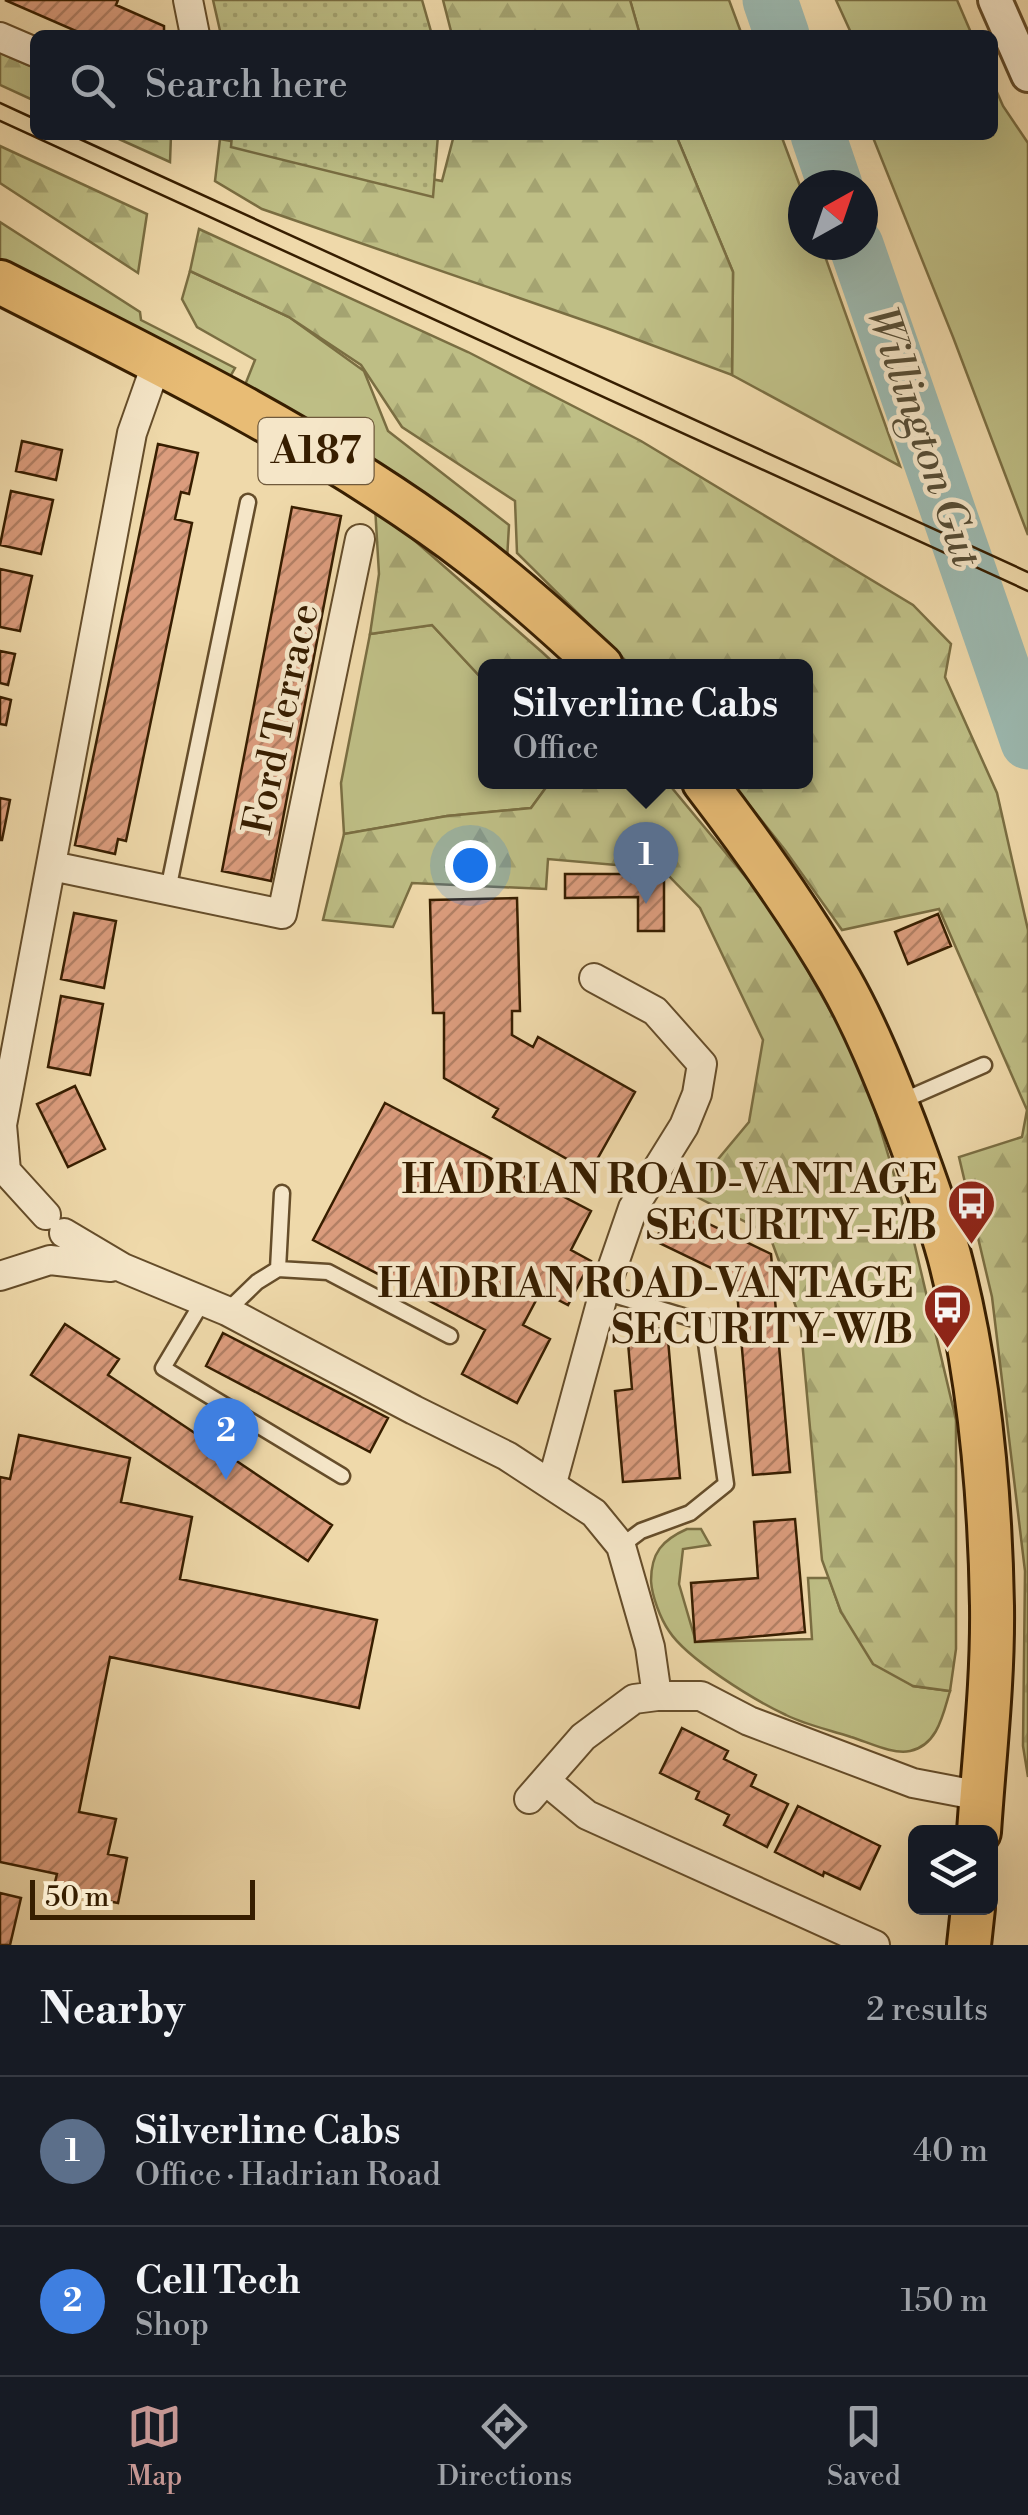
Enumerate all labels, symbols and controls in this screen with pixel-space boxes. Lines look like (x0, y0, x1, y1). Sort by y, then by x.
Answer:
search box (30, 30, 998, 140)
icon: search (65, 58, 120, 113)
text: Search here (145, 62, 348, 109)
north arrow (788, 170, 878, 260)
water label: Willington Gut (854, 300, 993, 575)
road number: A187 (258, 418, 374, 484)
street label: Ford Terrace (233, 599, 331, 839)
popup (478, 659, 813, 789)
text: Silverline Cabs (513, 681, 778, 728)
text: Office (513, 728, 599, 768)
pin: 1 (614, 822, 678, 904)
your location (445, 840, 496, 891)
place label: HADRIAN ROAD-VANTAGE SECURITY-E/B (401, 1156, 937, 1252)
bus stop icon: HADRIAN ROAD-VANTAGE SECURITY-E/B (946, 1178, 998, 1246)
place label: HADRIAN ROAD-VANTAGE SECURITY-W/B (377, 1260, 913, 1356)
bus stop icon: HADRIAN ROAD-VANTAGE SECURITY-W/B (922, 1282, 974, 1350)
pin: 2 (194, 1398, 258, 1480)
map controls (908, 1825, 998, 1915)
button: layers (908, 1825, 998, 1915)
scale bar (30, 1875, 255, 1920)
text: 50 m (45, 1880, 109, 1915)
text: Nearby (40, 1984, 185, 2037)
text: 2 results (866, 1990, 988, 2030)
text: Silverline Cabs (135, 2108, 401, 2155)
text: 1 (65, 2131, 80, 2171)
text: 40 m (913, 2131, 988, 2171)
text: Office · Hadrian Road (135, 2155, 441, 2195)
text: Cell Tech (135, 2258, 301, 2305)
text: 2 (62, 2281, 83, 2321)
text: 150 m (901, 2281, 988, 2321)
text: Shop (135, 2305, 209, 2345)
tab: Map (127, 2399, 182, 2494)
tab: Directions (437, 2399, 572, 2494)
tab: Saved (827, 2399, 901, 2494)

